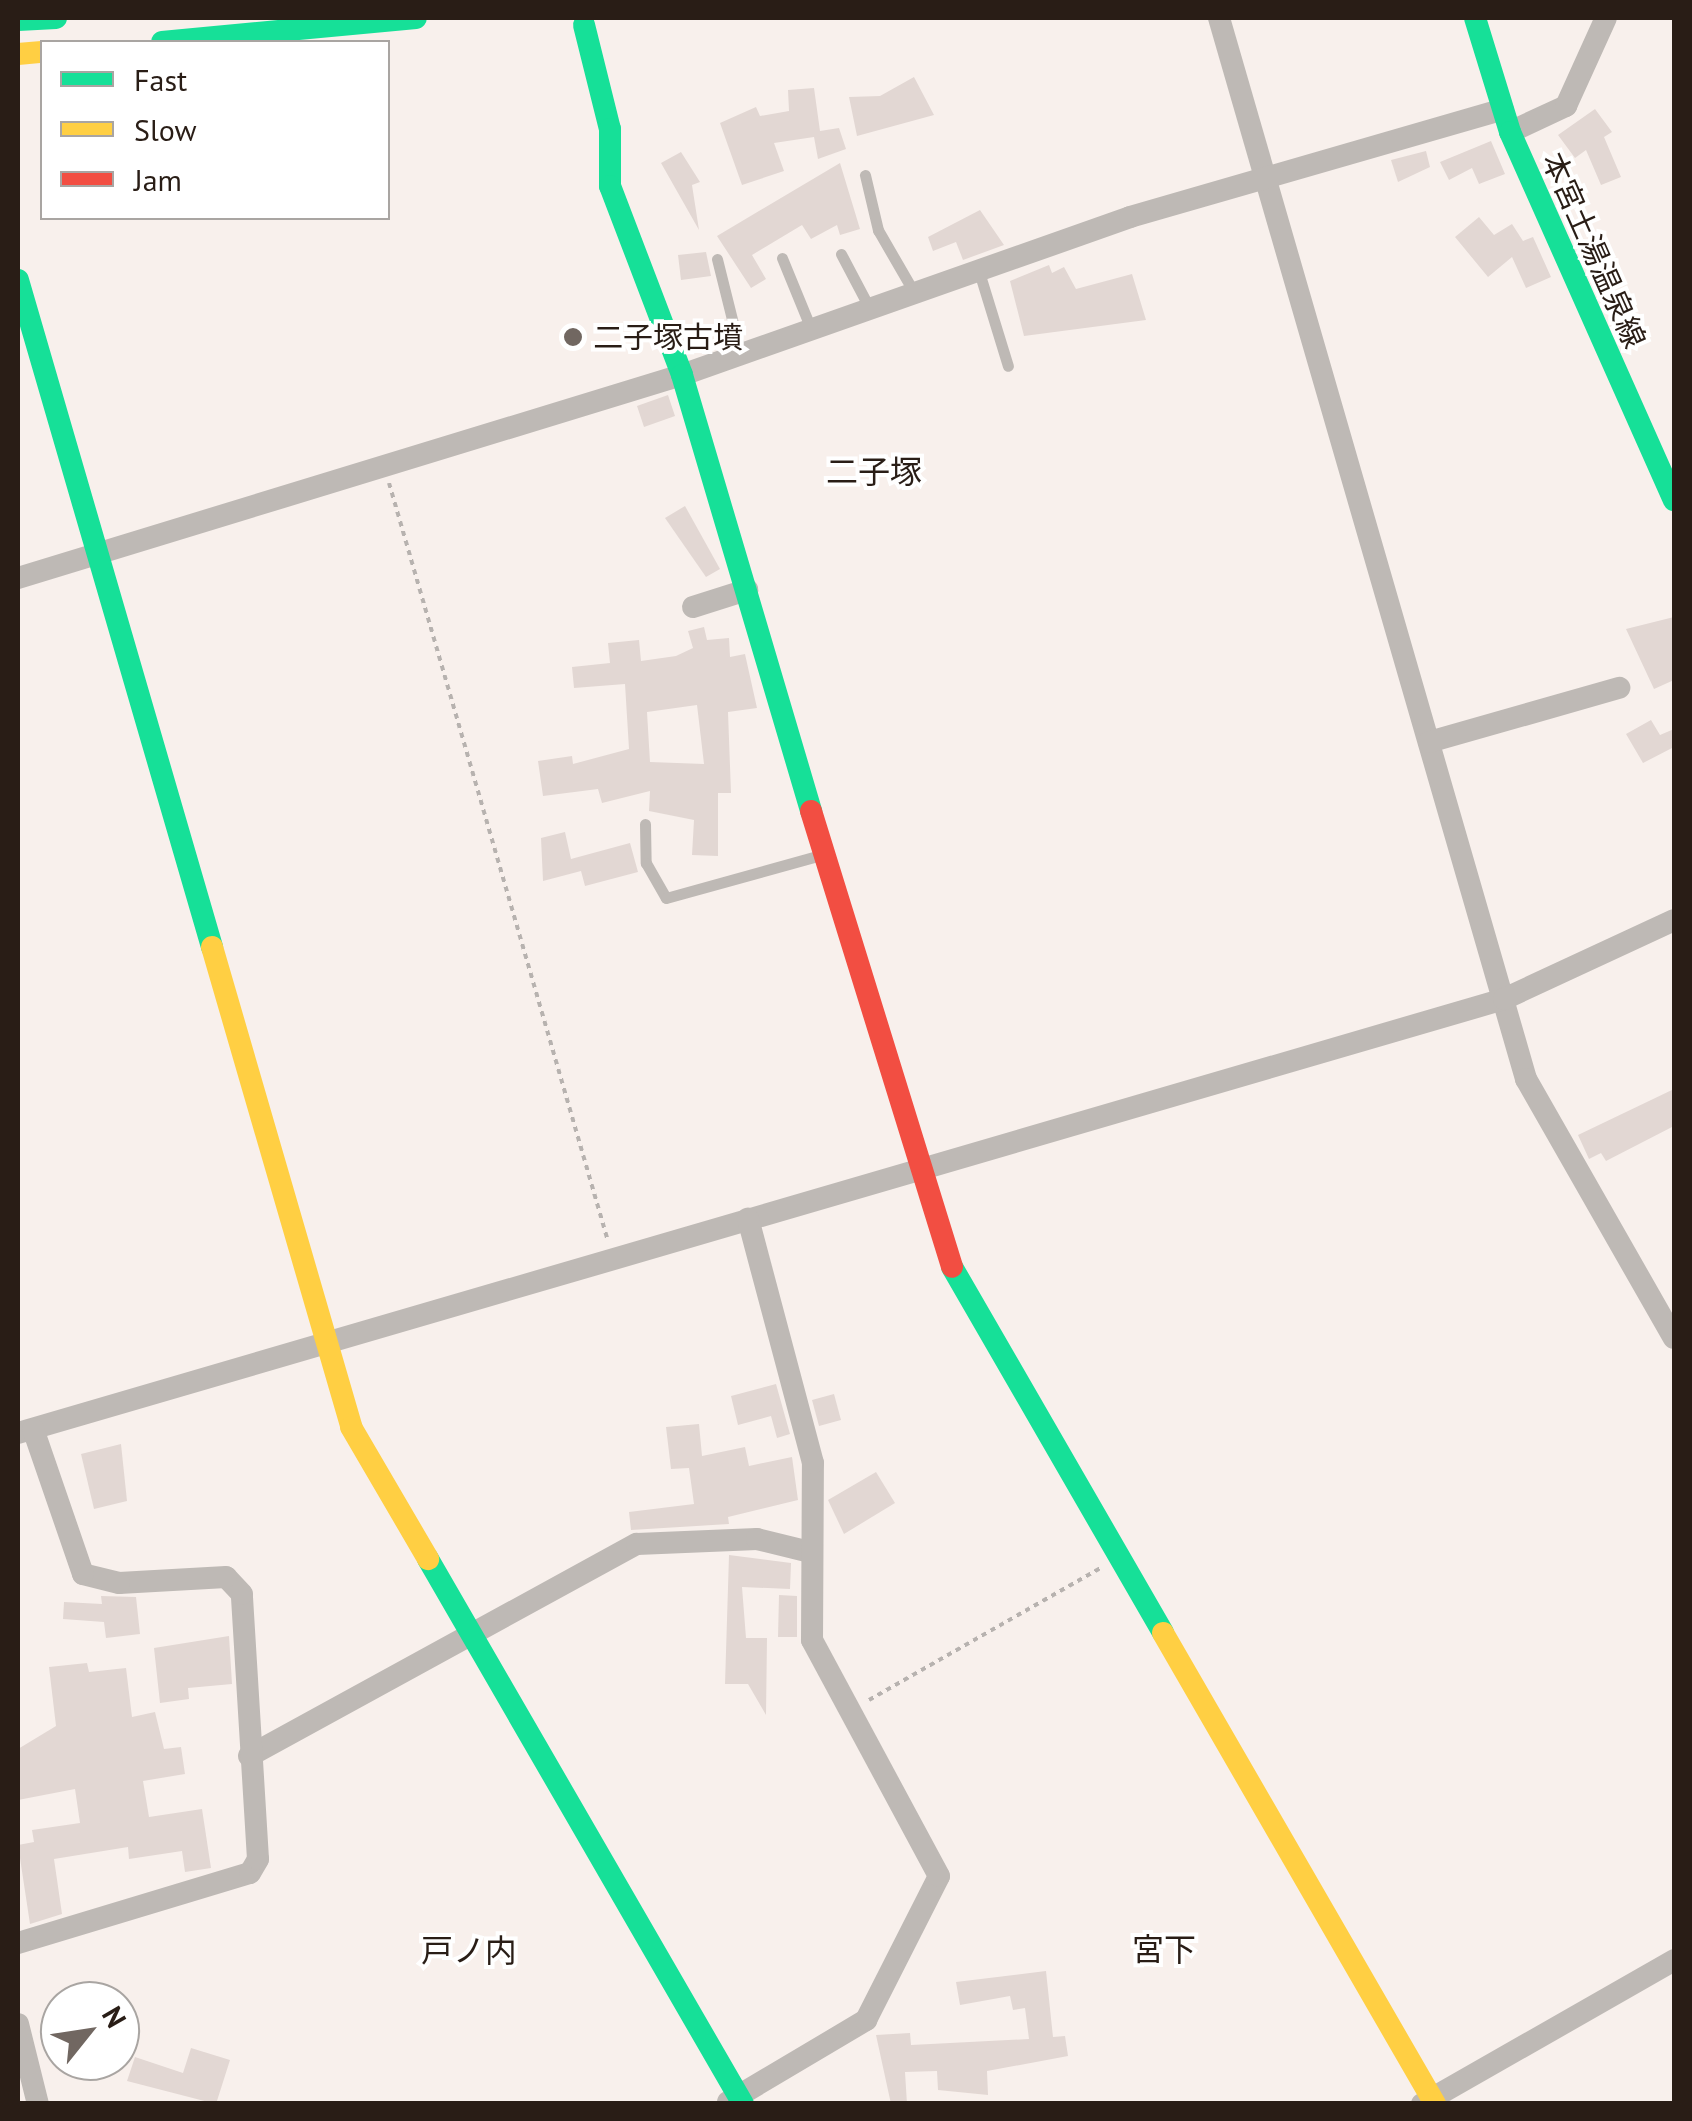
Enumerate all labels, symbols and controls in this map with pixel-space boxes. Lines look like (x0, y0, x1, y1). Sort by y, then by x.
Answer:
legend (40, 40, 390, 220)
text: Fast (134, 60, 187, 99)
text: Slow (134, 110, 197, 149)
street label: 本宮土湯温泉線 (1535, 147, 1653, 353)
text: Jam (134, 160, 182, 199)
place label: 二子塚古墳 (593, 319, 743, 355)
marker: 二子塚古墳 (562, 326, 584, 348)
district label: 二子塚 (826, 452, 922, 490)
district label: 宮下 (1132, 1930, 1196, 1968)
district label: 戸ノ内 (421, 1931, 517, 1969)
north arrow (40, 1981, 140, 2081)
text: N (94, 2000, 135, 2034)

